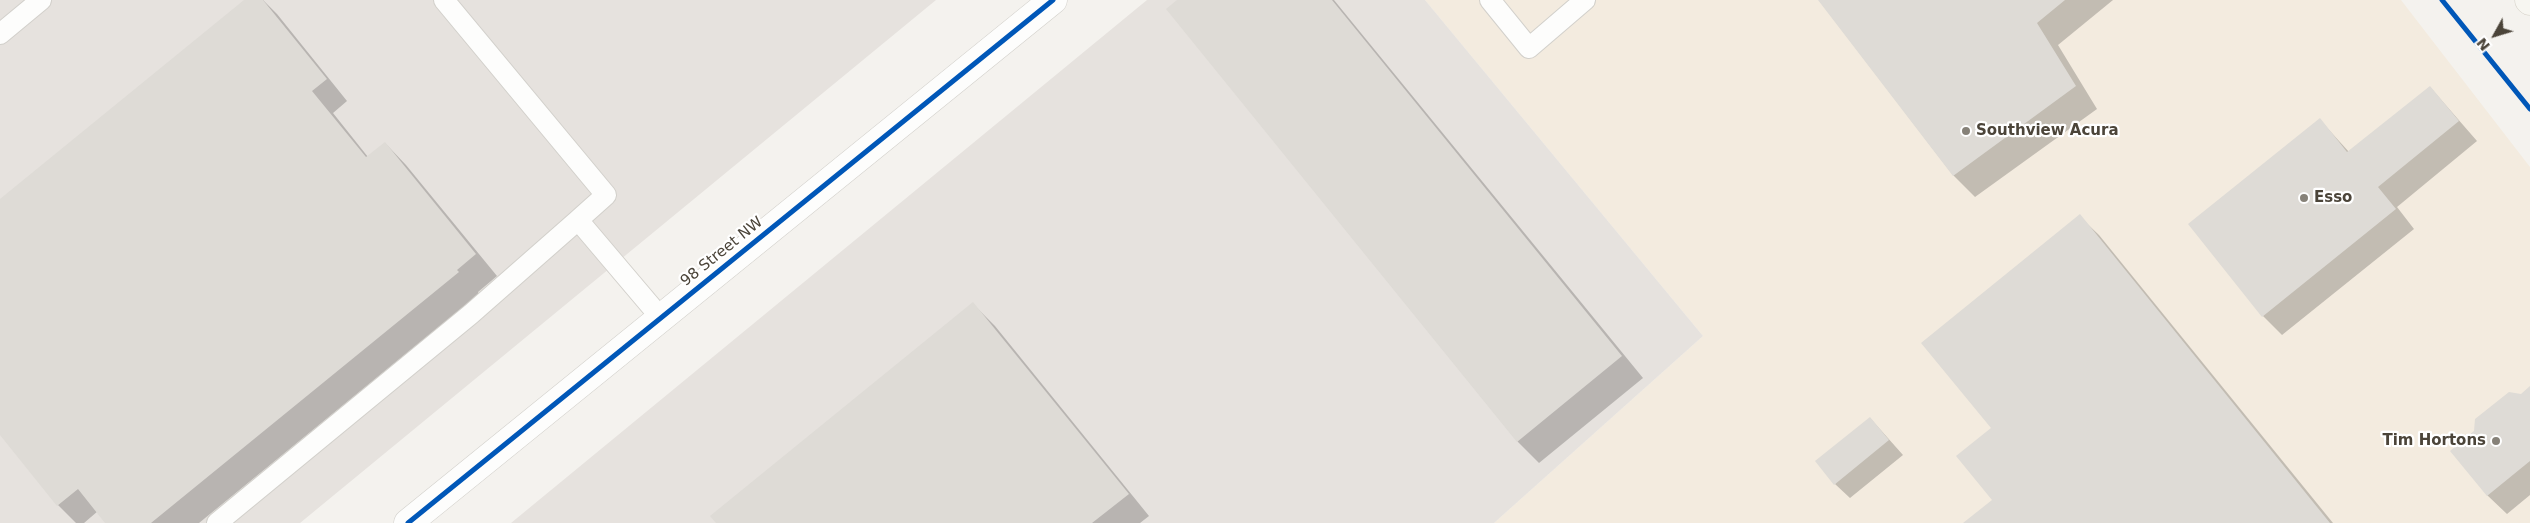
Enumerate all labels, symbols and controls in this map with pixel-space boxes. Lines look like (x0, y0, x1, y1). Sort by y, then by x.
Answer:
north arrow (2470, 10, 2520, 60)
text: N (2473, 35, 2493, 54)
place label: Southview Acura (1976, 122, 2119, 140)
marker: Southview Acura (1960, 125, 1972, 137)
place label: Esso (2314, 189, 2352, 207)
marker: Esso (2298, 192, 2310, 204)
street label: 98 Street NW (677, 213, 767, 291)
place label: Tim Hortons (2382, 432, 2486, 450)
marker: Tim Hortons (2490, 435, 2502, 447)

